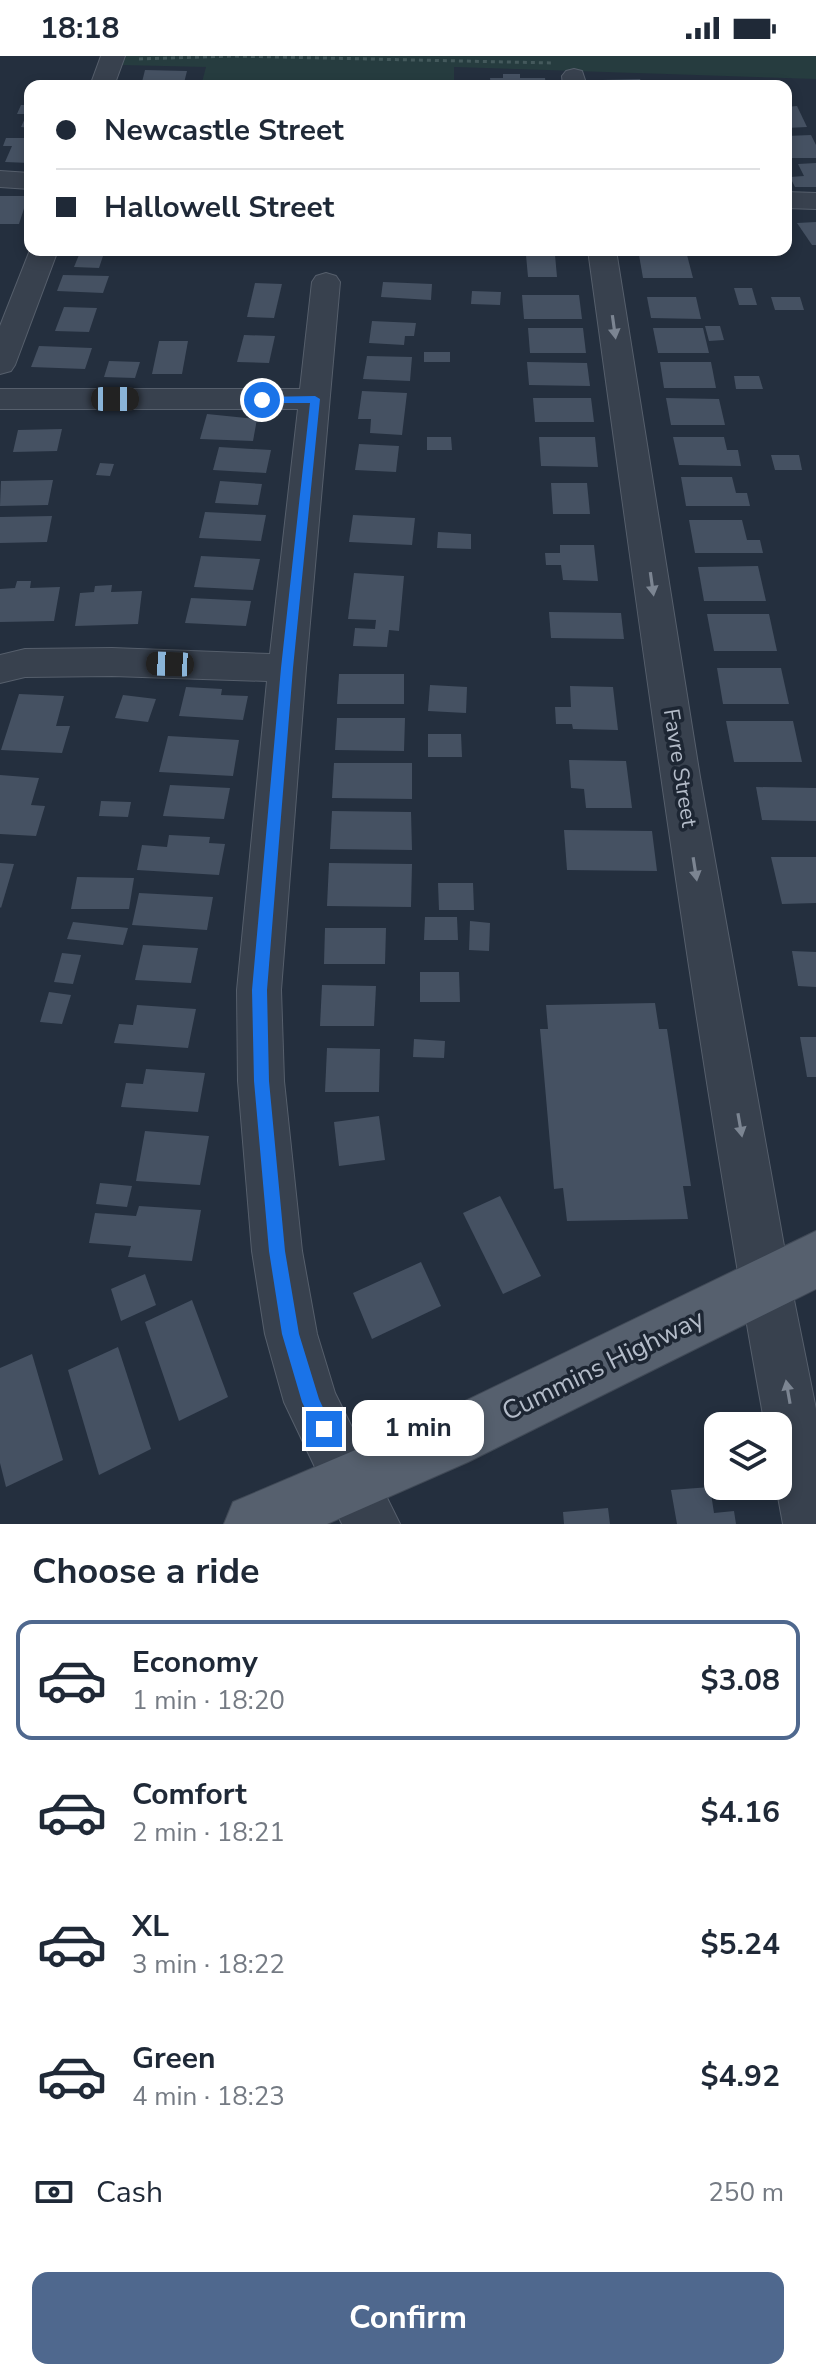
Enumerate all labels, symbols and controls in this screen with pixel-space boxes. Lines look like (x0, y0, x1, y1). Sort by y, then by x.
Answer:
text: 18:18 (40, 8, 119, 49)
text: Newcastle Street (104, 110, 344, 151)
text: Hallowell Street (104, 187, 334, 228)
one-way arrow (608, 315, 621, 340)
route start (244, 382, 280, 418)
car (91, 387, 139, 411)
one-way arrow (646, 572, 659, 597)
car (146, 651, 194, 677)
street label: Favre Street (656, 707, 704, 830)
one-way arrow (690, 857, 702, 882)
one-way arrow (734, 1113, 746, 1138)
street label: Cummins Highway (496, 1301, 710, 1429)
one-way arrow (781, 1379, 793, 1404)
callout: 1 min (352, 1401, 484, 1457)
text: 1 min (384, 1410, 452, 1445)
route end (306, 1411, 342, 1447)
map controls (704, 1412, 792, 1500)
button: layers (704, 1412, 792, 1500)
text: Choose a ride (32, 1547, 260, 1596)
text: Economy (132, 1642, 258, 1683)
icon: car (36, 1644, 108, 1716)
text: $3.08 (701, 1660, 780, 1701)
text: 1 min · 18:20 (132, 1683, 285, 1718)
text: Comfort (132, 1774, 247, 1815)
icon: car (36, 1776, 108, 1848)
text: $4.16 (701, 1792, 780, 1833)
text: 2 min · 18:21 (132, 1815, 285, 1850)
text: XL (132, 1906, 169, 1947)
icon: car (36, 1908, 108, 1980)
text: $5.24 (701, 1924, 780, 1965)
text: 3 min · 18:22 (132, 1947, 285, 1982)
text: Green (132, 2038, 216, 2079)
icon: car (36, 2040, 108, 2112)
text: $4.92 (701, 2056, 780, 2097)
text: 4 min · 18:23 (132, 2079, 285, 2114)
icon: cash (32, 2170, 76, 2214)
text: Cash (96, 2172, 163, 2213)
text: 250 m (708, 2175, 784, 2210)
button: Confirm (32, 2272, 784, 2364)

